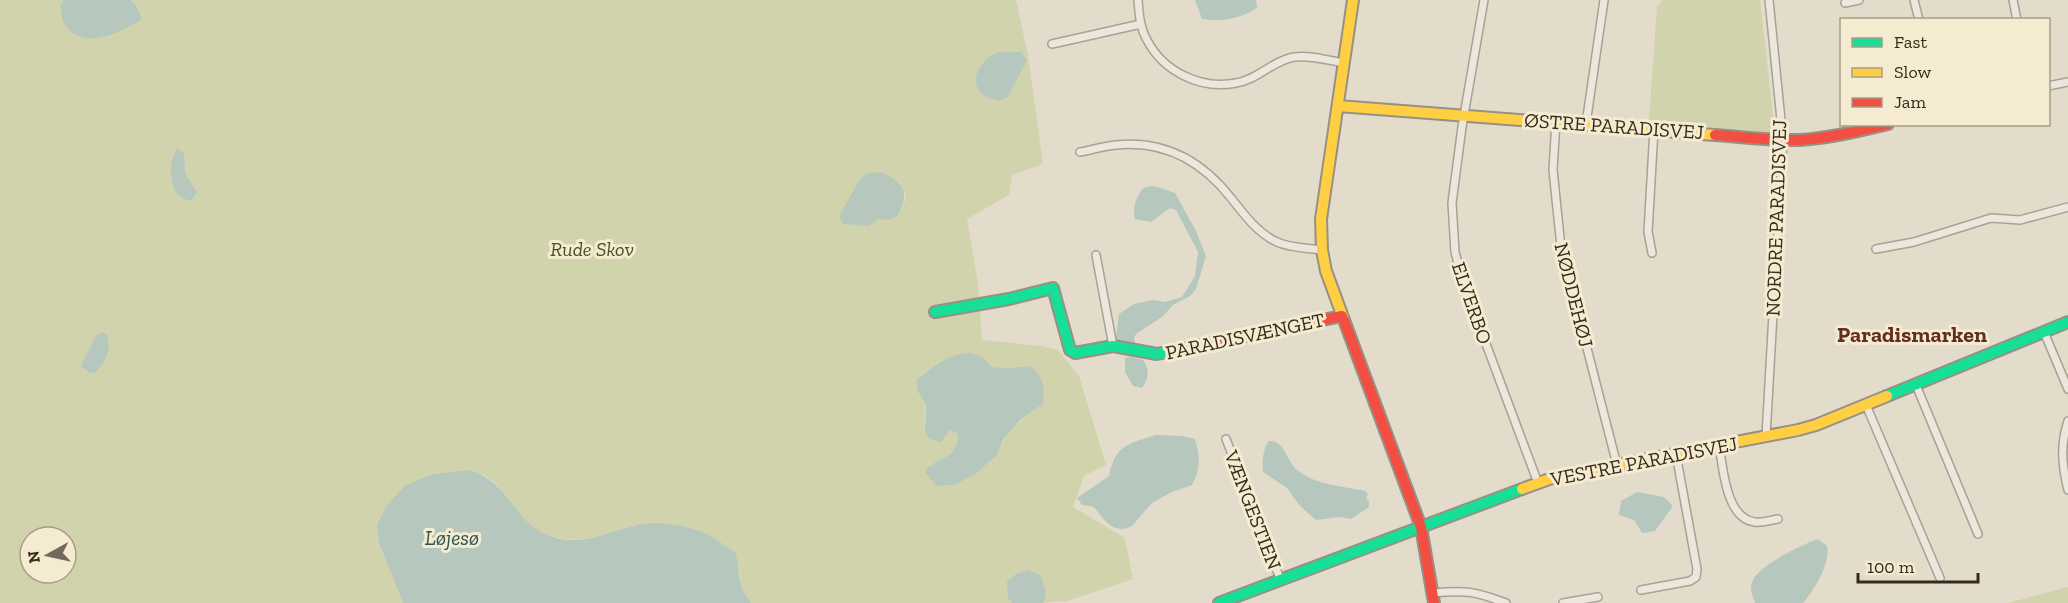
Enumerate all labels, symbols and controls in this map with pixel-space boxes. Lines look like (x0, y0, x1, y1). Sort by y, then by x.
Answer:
legend (1840, 18, 2050, 126)
text: Fast (1894, 31, 1927, 53)
text: Slow (1894, 61, 1931, 83)
text: Jam (1894, 91, 1926, 113)
street label: ØSTRE PARADISVEJ (1523, 108, 1705, 144)
street label: NORDRE PARADISVEJ (1761, 119, 1791, 317)
park label: Rude Skov (550, 237, 634, 261)
street label: NØDDEHØJ (1549, 240, 1599, 350)
street label: ELVERBO (1447, 259, 1497, 347)
street label: PARADISVÆNGET (1163, 307, 1327, 365)
district label: Paradismarken (1837, 321, 1987, 348)
street label: VESTRE PARADISVEJ (1547, 431, 1740, 491)
street label: VÆNGESTIEN (1219, 446, 1287, 573)
north arrow (18, 525, 78, 585)
water label: Løjesø (425, 525, 479, 550)
scale bar (1858, 546, 1978, 584)
text: N (23, 550, 44, 564)
text: 100 m (1867, 556, 1915, 578)

